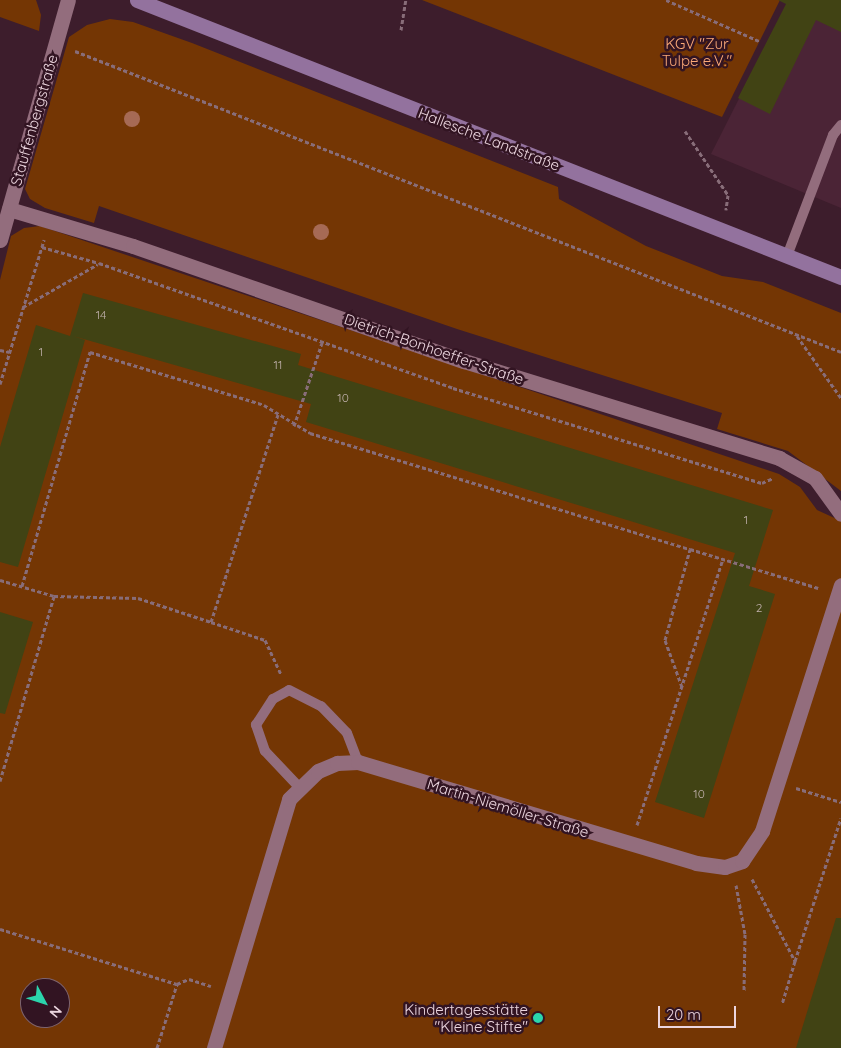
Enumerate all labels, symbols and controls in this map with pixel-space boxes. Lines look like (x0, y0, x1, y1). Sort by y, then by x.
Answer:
park label: KGV "Zur Tulpe e.V." (662, 34, 732, 69)
street label: Stauffenbergstraße (7, 52, 61, 188)
street label: Hallesche Landstraße (416, 104, 562, 174)
house number: 14 (96, 308, 106, 322)
street label: Dietrich-Bonhoeffer-Straße (342, 310, 526, 388)
house number: 1 (39, 345, 43, 359)
house number: 11 (274, 358, 282, 372)
house number: 10 (337, 391, 349, 405)
house number: 1 (744, 513, 748, 527)
house number: 2 (756, 601, 762, 615)
street label: Martin-Niemöller-Straße (425, 775, 591, 841)
house number: 10 (693, 787, 705, 801)
north arrow (20, 978, 70, 1028)
scale bar (661, 996, 738, 1028)
place label: Kindertagesstätte "Kleine Stifte" (404, 1000, 528, 1035)
text: N (46, 1002, 66, 1022)
text: 20 m (666, 1005, 701, 1024)
marker: Kindertagesstätte "Kleine Stifte" (532, 1012, 544, 1024)

